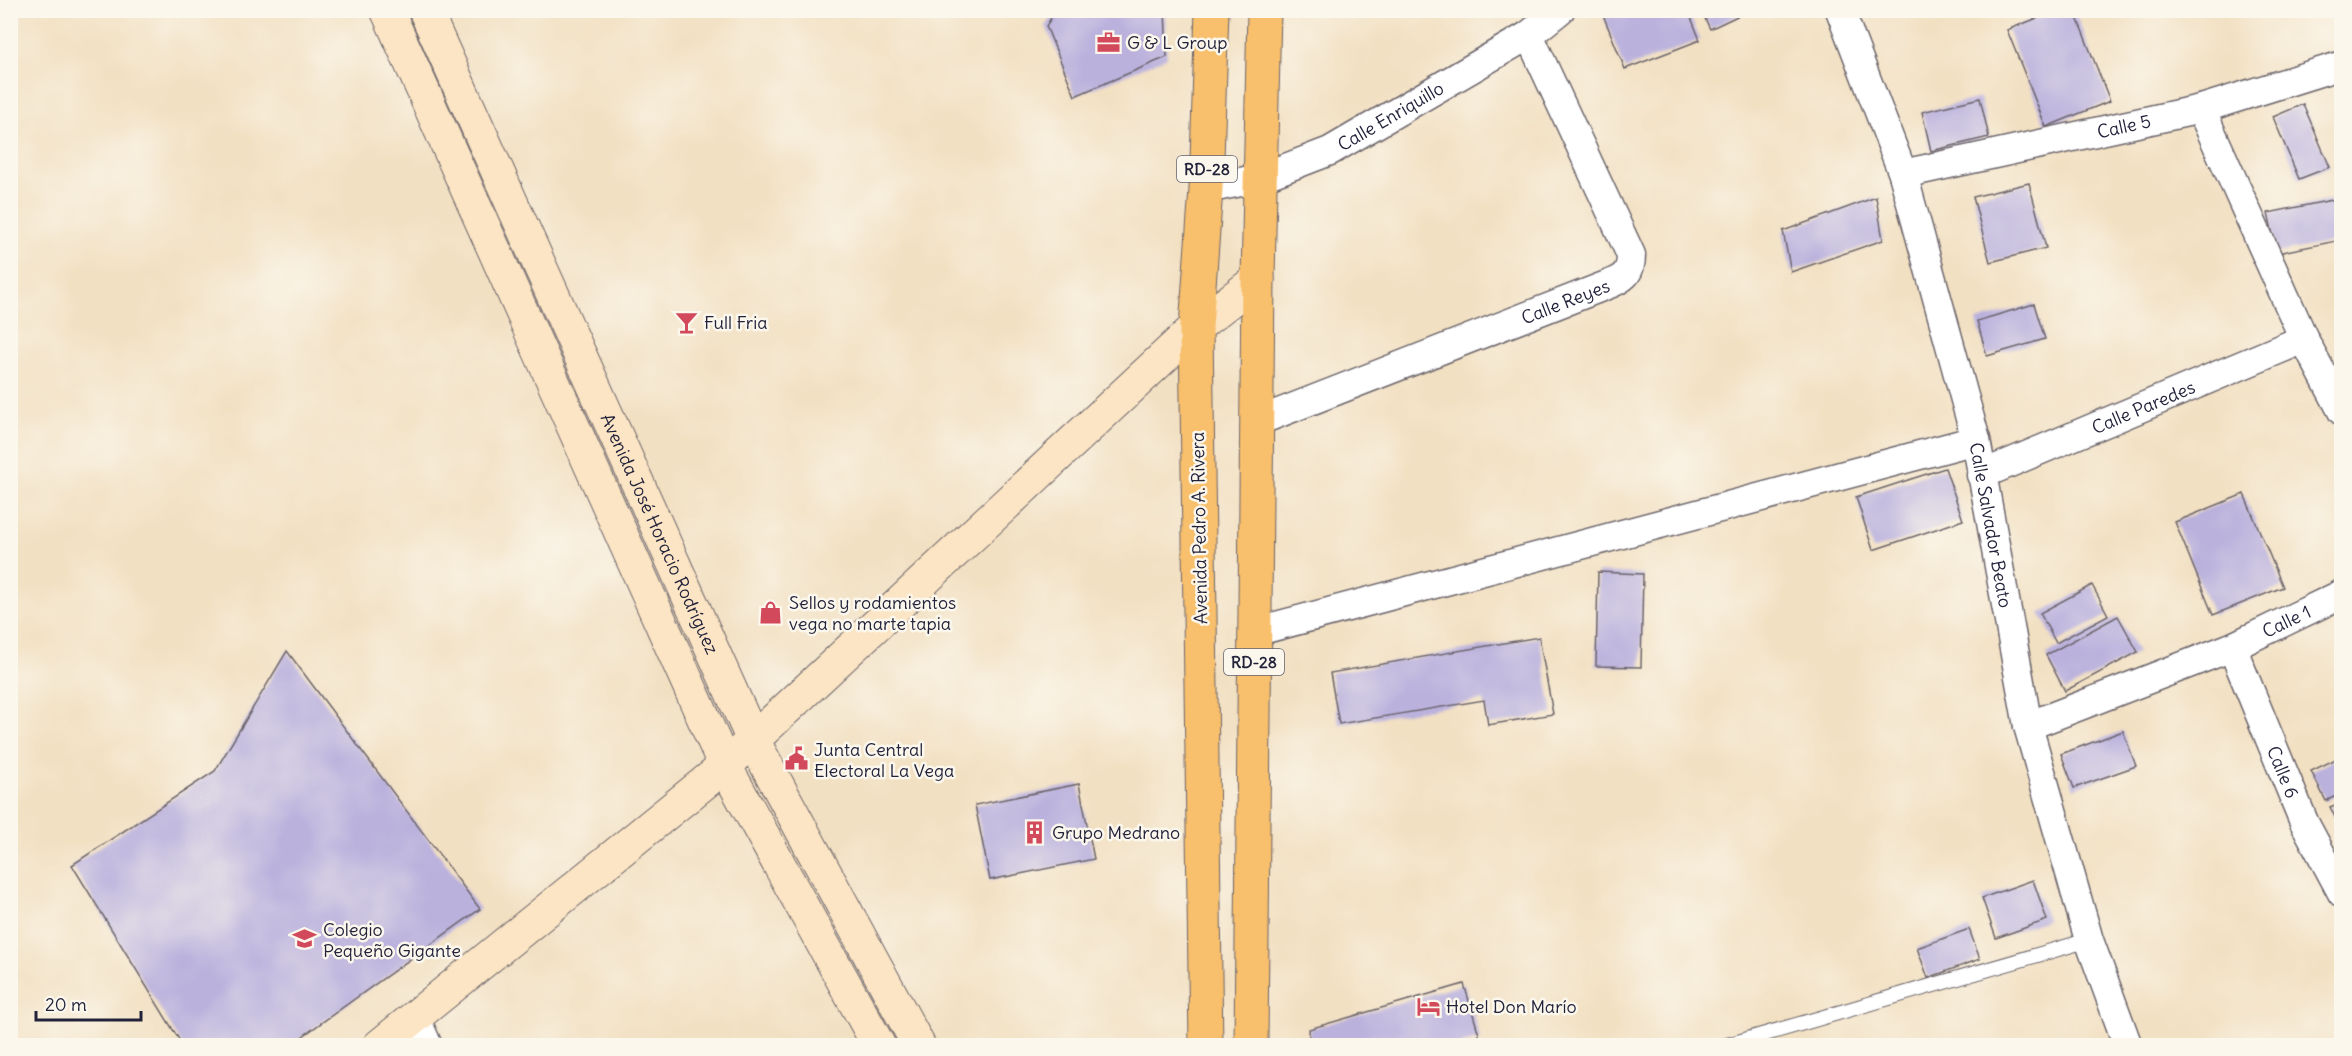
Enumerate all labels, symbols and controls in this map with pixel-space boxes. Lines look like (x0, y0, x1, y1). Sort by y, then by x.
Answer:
office icon: G & L Group (1096, 29, 1122, 55)
place label: G & L Group (1127, 31, 1227, 54)
street label: Calle Enriquillo (1333, 76, 1448, 156)
street label: Calle 5 (2095, 109, 2153, 143)
road number: RD-28 (1177, 156, 1237, 182)
street label: Calle Reyes (1518, 274, 1613, 329)
bar icon: Full Fria (673, 309, 699, 335)
place label: Full Fria (704, 311, 767, 334)
street label: Calle Paredes (2088, 375, 2198, 439)
street label: Avenida José Horacio Rodríguez (596, 410, 724, 658)
street label: Avenida Pedro A. Rivera (1186, 432, 1212, 624)
street label: Calle Salvador Beato (1965, 441, 2018, 610)
place label: Sellos y rodamientos vega no marte tapia (789, 591, 956, 635)
shop icon: Sellos y rodamientos vega no marte tapia (758, 599, 784, 625)
street label: Calle 1 (2258, 599, 2314, 642)
road number: RD-28 (1224, 649, 1284, 675)
place label: Junta Central Electoral La Vega (814, 738, 954, 782)
street label: Calle 6 (2262, 742, 2304, 801)
public building icon: Junta Central Electoral La Vega (783, 746, 809, 772)
building icon: Grupo Medrano (1021, 819, 1047, 845)
place label: Grupo Medrano (1052, 821, 1180, 844)
place label: Colegio Pequeño Gigante (323, 918, 461, 962)
school or university icon: Colegio Pequeño Gigante (292, 926, 318, 952)
scale bar (36, 984, 141, 1022)
text: 20 m (45, 993, 87, 1016)
hotel icon: Hotel Don Marío (1415, 993, 1441, 1019)
place label: Hotel Don Marío (1446, 995, 1577, 1018)

